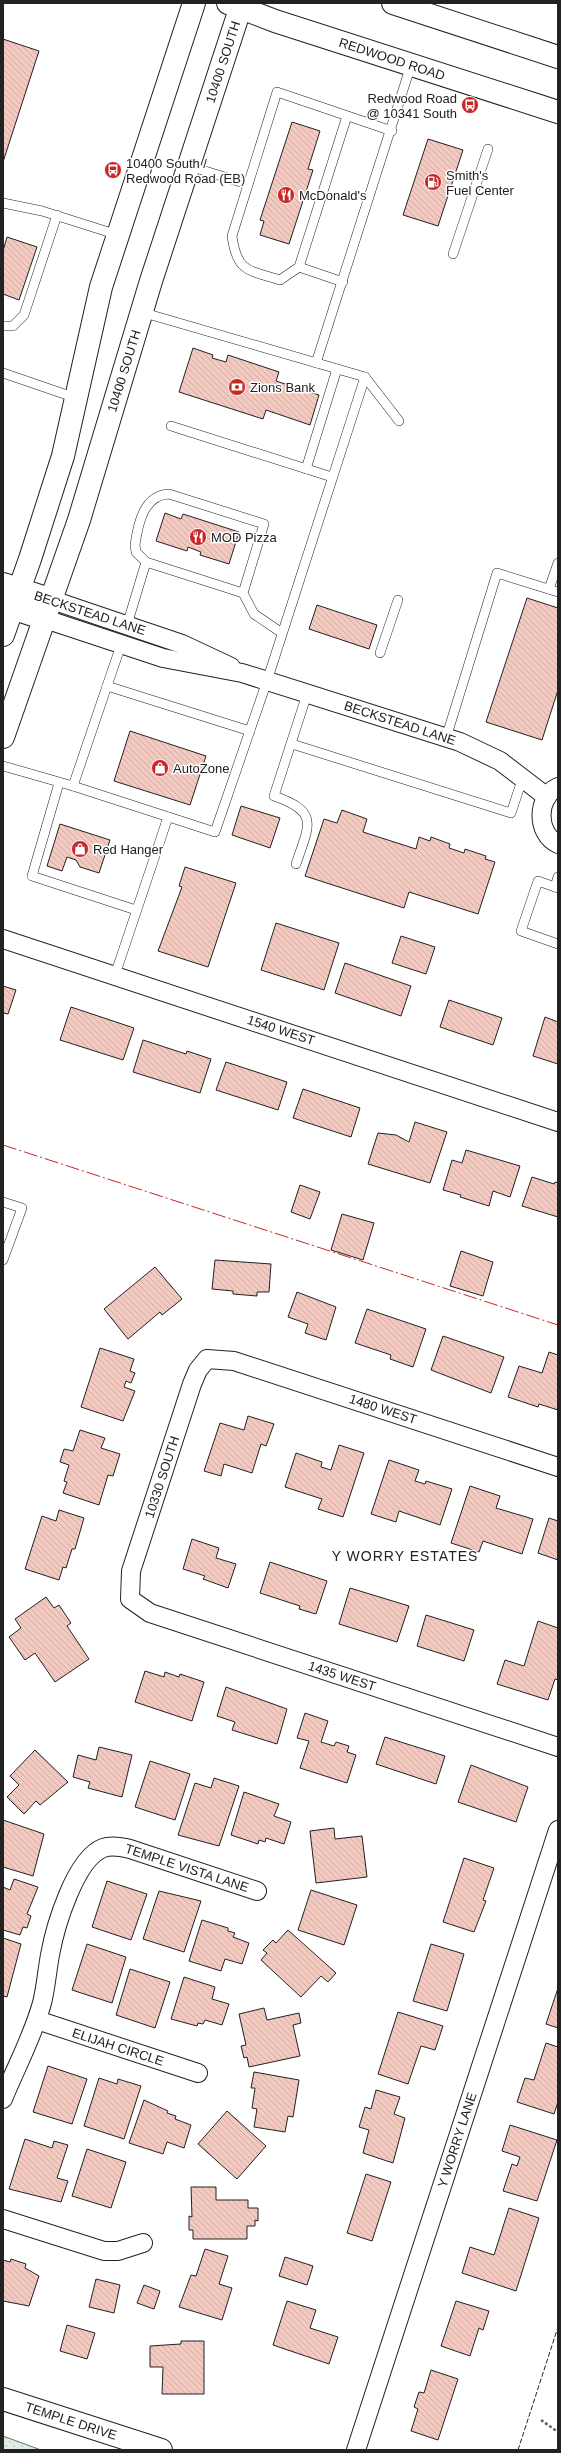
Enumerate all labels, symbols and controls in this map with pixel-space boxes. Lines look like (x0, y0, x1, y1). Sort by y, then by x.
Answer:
street label: 10400 SOUTH (203, 19, 243, 105)
street label: REDWOOD ROAD (337, 35, 447, 83)
place label: Redwood Road @ 10341 South (366, 91, 457, 121)
bus stop icon: Redwood Road @ 10341 South (460, 95, 480, 115)
place label: 10400 South / Redwood Road (EB) (126, 156, 245, 186)
bus stop icon: 10400 South / Redwood Road (EB) (103, 160, 123, 180)
place label: Smith's Fuel Center (446, 168, 515, 198)
fuel station icon: Smith's Fuel Center (423, 172, 443, 192)
restaurant icon: McDonald's (276, 185, 296, 205)
place label: McDonald's (299, 188, 367, 203)
street label: 10400 SOUTH (104, 328, 144, 414)
bank icon: Zions Bank (227, 377, 247, 397)
place label: Zions Bank (250, 380, 316, 395)
restaurant icon: MOD Pizza (188, 527, 208, 547)
place label: MOD Pizza (211, 530, 278, 545)
street label: BECKSTEAD LANE (32, 588, 148, 638)
street label: BECKSTEAD LANE (342, 698, 458, 748)
shop icon: AutoZone (150, 758, 170, 778)
place label: AutoZone (173, 761, 229, 776)
shop icon: Red Hanger (70, 839, 90, 859)
place label: Red Hanger (93, 842, 164, 857)
street label: 1540 WEST (245, 1012, 317, 1048)
street label: 1480 WEST (347, 1391, 419, 1427)
street label: 10330 SOUTH (142, 1434, 182, 1520)
district label: Y WORRY ESTATES (332, 1548, 478, 1564)
street label: 1435 WEST (306, 1658, 378, 1694)
street label: TEMPLE VISTA LANE (123, 1841, 251, 1895)
street label: ELIJAH CIRCLE (70, 2025, 166, 2069)
street label: Y WORRY LANE (435, 2090, 480, 2189)
street label: TEMPLE DRIVE (23, 2399, 119, 2443)

